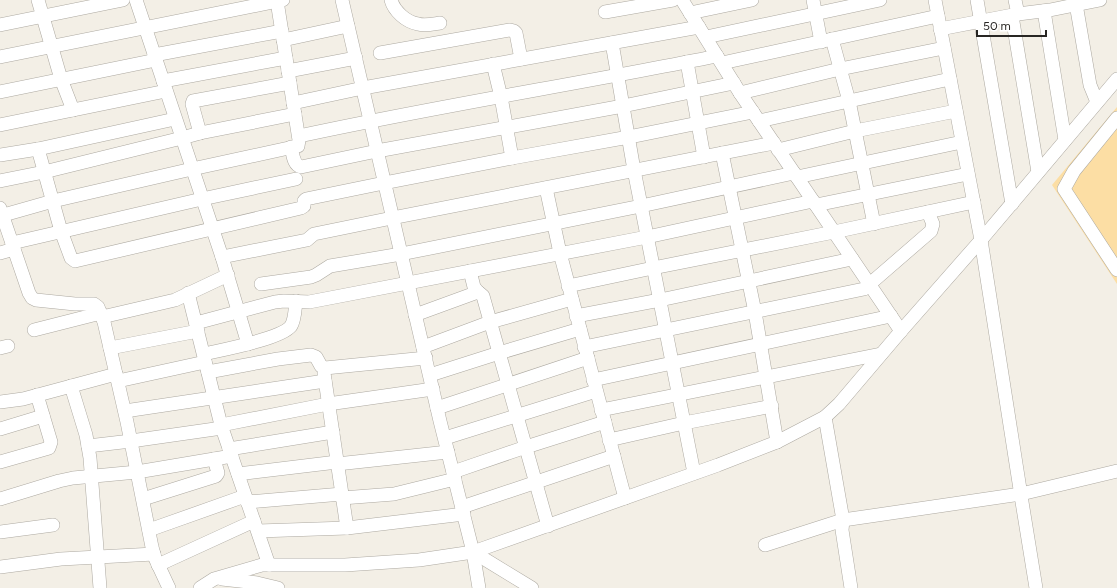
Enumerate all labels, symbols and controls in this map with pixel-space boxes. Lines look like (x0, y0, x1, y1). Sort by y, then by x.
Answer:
scale bar (977, 12, 1046, 38)
text: 50 m (983, 19, 1011, 33)

